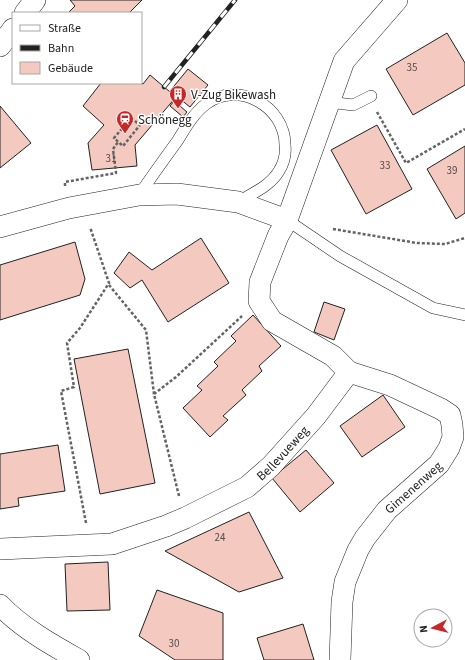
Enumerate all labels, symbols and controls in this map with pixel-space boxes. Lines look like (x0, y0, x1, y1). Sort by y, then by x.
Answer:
legend (12, 12, 142, 84)
text: Straße (48, 20, 81, 37)
text: Bahn (48, 40, 74, 57)
text: Gebäude (48, 60, 93, 77)
house number: 35 (407, 60, 417, 75)
building icon: V-Zug Bikewash (168, 84, 188, 109)
place label: V-Zug Bikewash (191, 86, 276, 104)
station icon: Schönegg (115, 109, 135, 134)
place label: Schönegg (138, 111, 192, 129)
house number: 31 (106, 151, 116, 166)
house number: 33 (380, 158, 390, 173)
house number: 39 (447, 163, 457, 178)
street label: Bellevueweg (253, 422, 313, 485)
street label: Gimenenweg (381, 457, 447, 518)
house number: 24 (215, 530, 226, 545)
north arrow (413, 608, 453, 648)
text: N (416, 625, 431, 634)
house number: 30 (169, 636, 179, 651)

